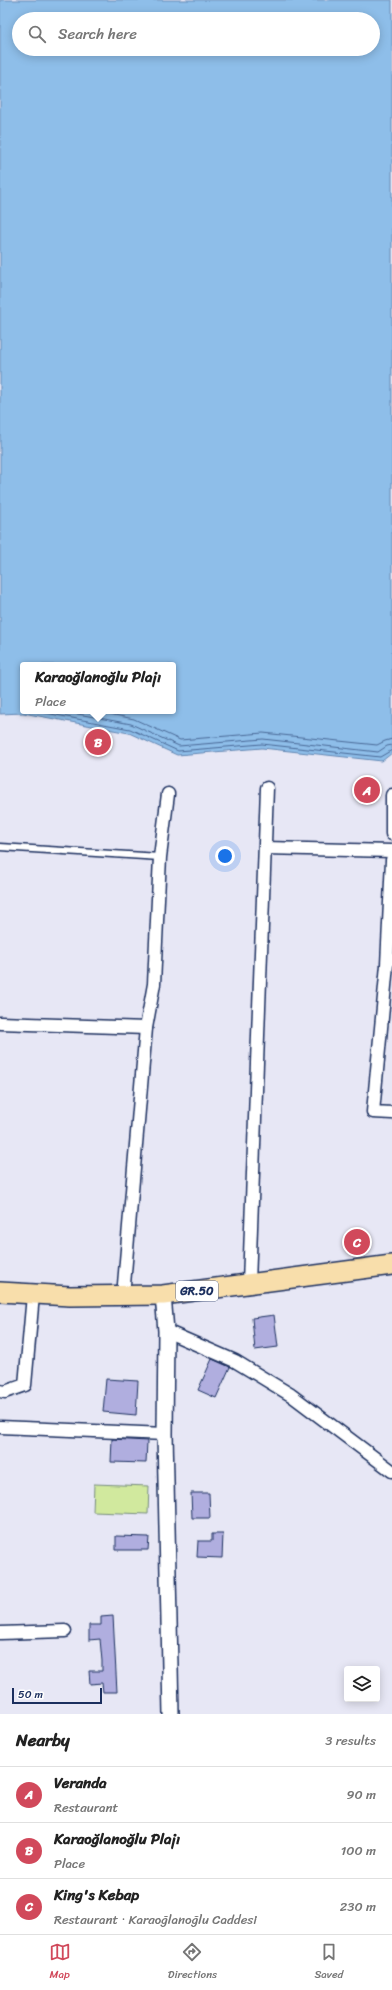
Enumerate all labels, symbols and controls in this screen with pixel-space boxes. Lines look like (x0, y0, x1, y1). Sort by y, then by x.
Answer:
search box (12, 12, 380, 56)
text: Search here (58, 21, 137, 47)
icon: search (26, 23, 48, 45)
popup (20, 662, 176, 714)
text: Karaoğlanoğlu Plajı (35, 664, 161, 690)
text: Place (35, 690, 66, 713)
pin: B (85, 727, 111, 757)
pin: A (354, 775, 380, 805)
your location (215, 846, 235, 866)
pin: C (344, 1227, 370, 1257)
road number: GR.50 (176, 1281, 218, 1301)
map controls (344, 1666, 380, 1702)
button: layers (344, 1666, 380, 1702)
text: 50 m (18, 1685, 43, 1704)
scale bar (12, 1686, 102, 1705)
text: Nearby (16, 1725, 70, 1755)
text: 3 results (325, 1729, 376, 1752)
text: Veranda (54, 1770, 107, 1796)
text: A (25, 1783, 33, 1806)
text: 90 m (346, 1783, 376, 1806)
text: Restaurant (54, 1796, 118, 1819)
text: Karaoğlanoğlu Plajı (54, 1826, 180, 1852)
text: B (25, 1839, 33, 1862)
text: 100 m (341, 1839, 376, 1862)
text: Place (54, 1852, 85, 1875)
text: King's Kebap (54, 1882, 139, 1908)
text: C (25, 1895, 33, 1918)
text: 230 m (340, 1895, 376, 1918)
text: Restaurant · Karaoğlanoğlu Caddesi (54, 1908, 257, 1931)
tab: Map (49, 1941, 71, 1984)
tab: Directions (168, 1941, 217, 1984)
tab: Saved (314, 1941, 343, 1984)

